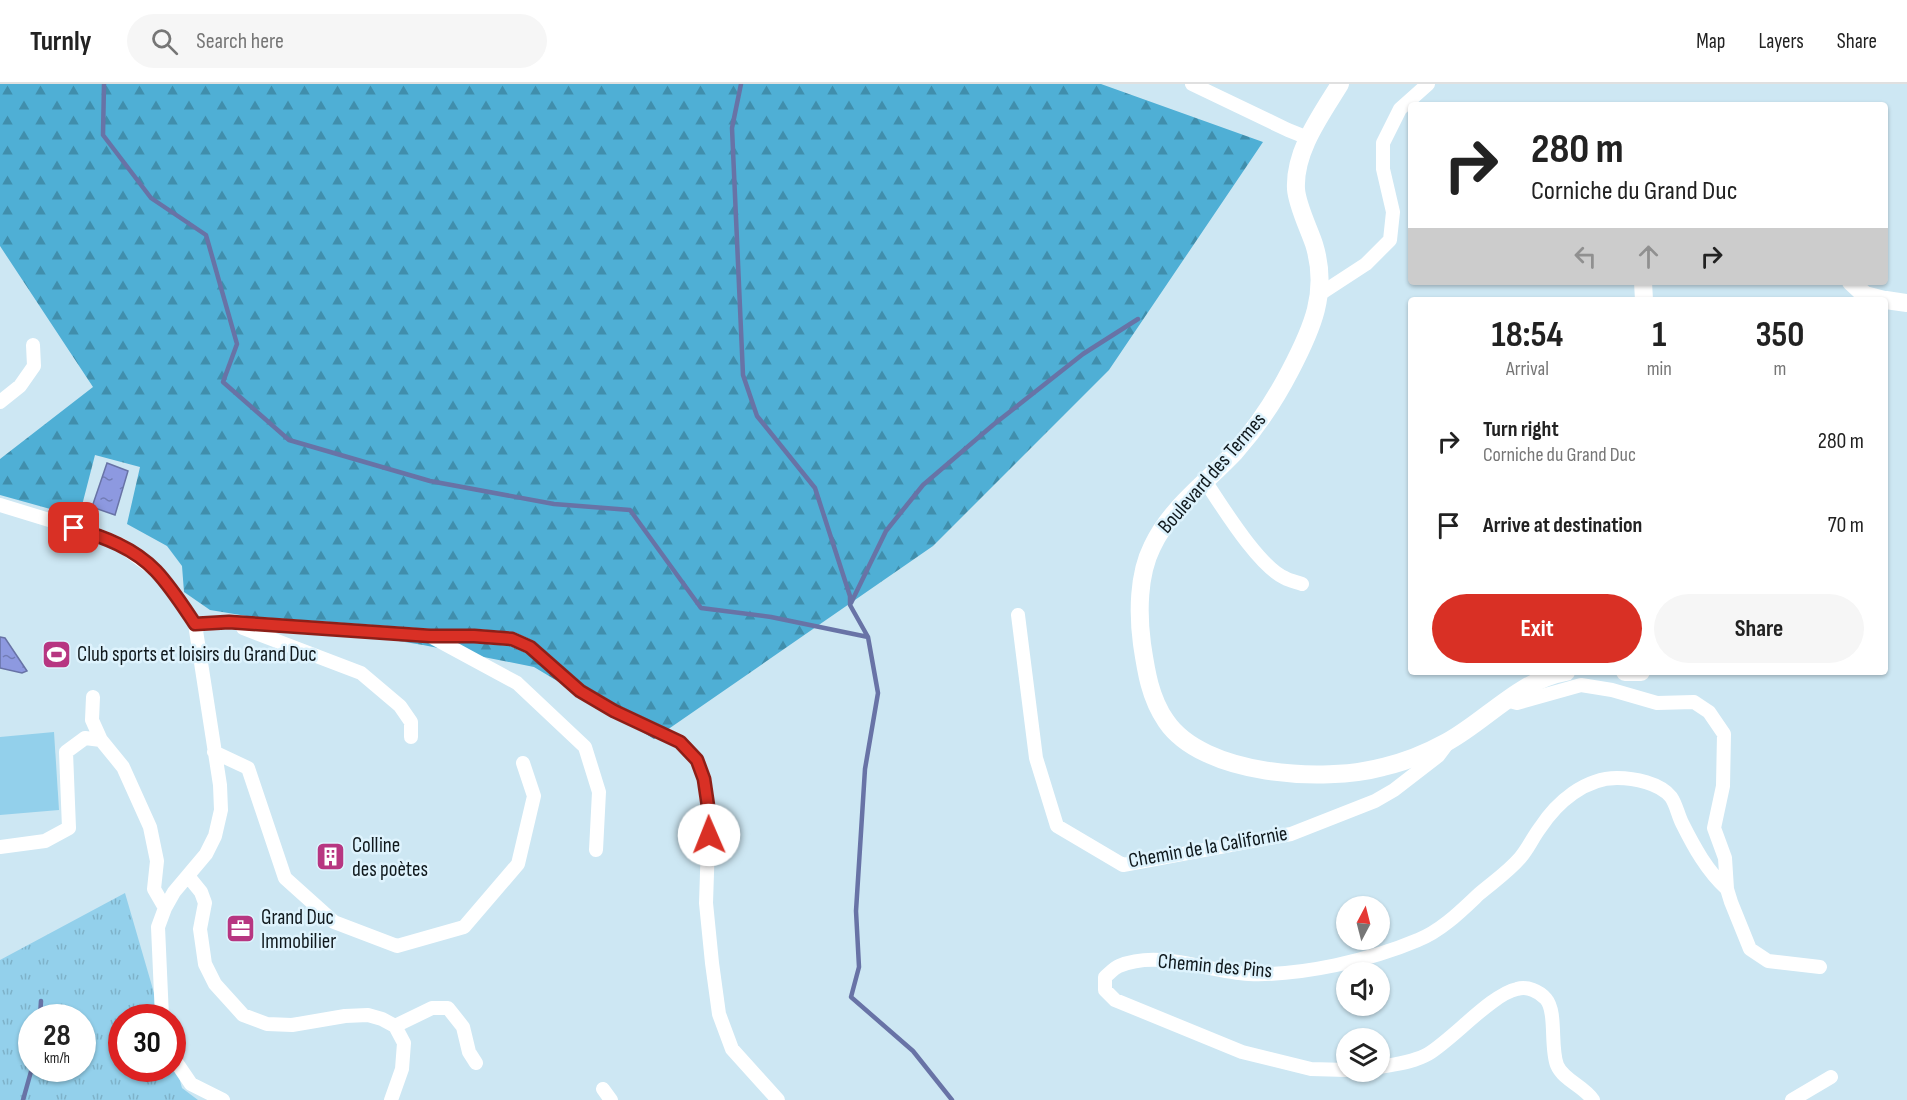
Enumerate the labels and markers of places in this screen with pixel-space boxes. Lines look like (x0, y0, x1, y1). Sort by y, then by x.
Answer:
pin (48, 502, 99, 553)
sports icon: Club sports et loisirs du Grand Duc (40, 638, 72, 670)
place label: Club sports et loisirs du Grand Duc (77, 642, 317, 667)
place label: Colline des poètes (352, 833, 428, 882)
building icon: Colline des poètes (315, 841, 347, 873)
place label: Grand Duc Immobilier (261, 905, 336, 954)
office icon: Grand Duc Immobilier (224, 913, 256, 945)

